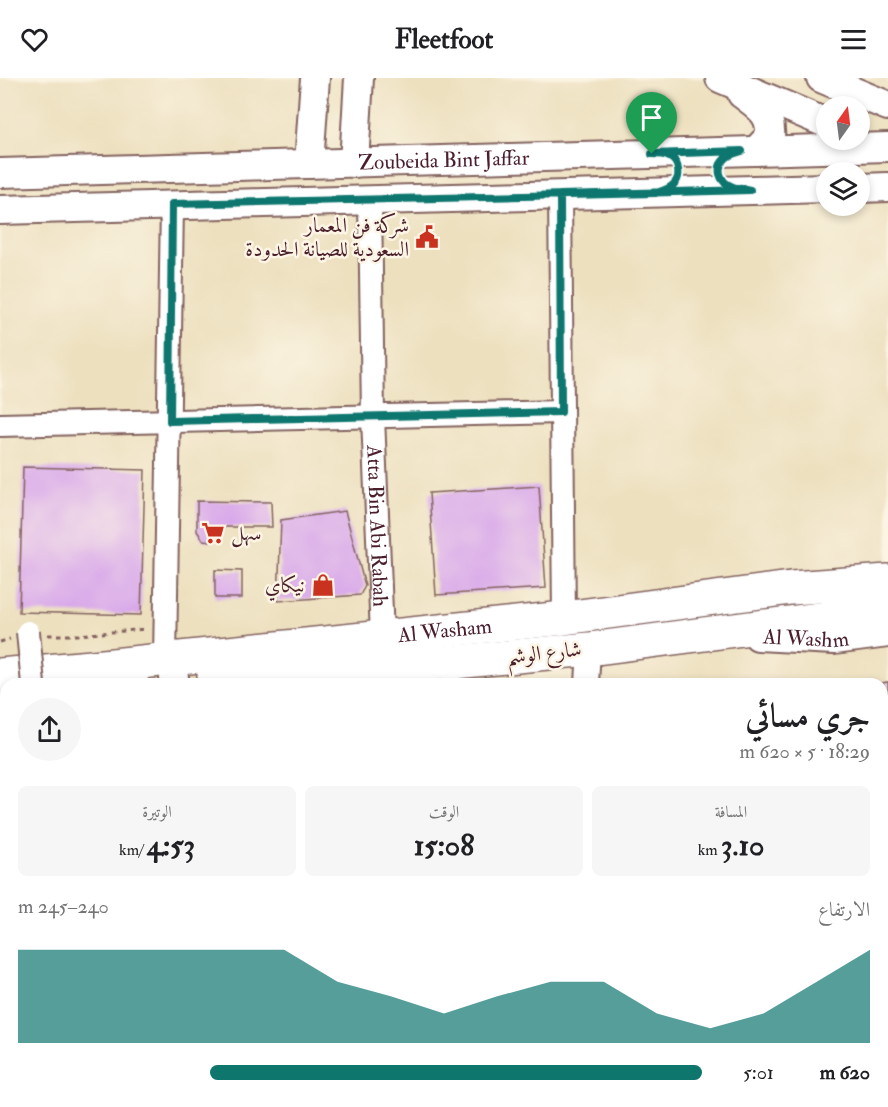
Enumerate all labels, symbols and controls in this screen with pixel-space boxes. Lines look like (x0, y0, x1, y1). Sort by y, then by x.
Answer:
icon: heart (18, 23, 51, 56)
text: Fleetfoot (395, 23, 493, 56)
icon: menu (837, 23, 870, 56)
pin (626, 92, 677, 154)
north arrow (816, 96, 870, 150)
map controls (816, 96, 870, 216)
icon: arrive (635, 101, 668, 134)
street label: Zoubeida Bint Jaffar (358, 144, 530, 176)
button: layers (816, 162, 870, 216)
place label: شركة فن المعمار السعودية للصيانة الحدودة (245, 212, 409, 263)
public building icon: شركة فن المعمار السعودية للصيانة الحدودة (414, 224, 440, 250)
street label: Atta Bin Abi Rabah (361, 443, 394, 607)
supermarket icon: سهل (200, 520, 226, 546)
place label: سهل (231, 520, 261, 548)
place label: نيكاي (265, 572, 305, 601)
shop icon: نيكاي (310, 572, 336, 598)
street label: Al Washam (395, 612, 493, 649)
street label: Al Washm (761, 623, 850, 654)
street label: شارع الوشم (505, 636, 584, 677)
text: جري مسائي (746, 696, 870, 737)
button: share (18, 698, 81, 761)
text: 18:29 · 5 × 620 m (740, 739, 870, 764)
text: الوتيرة (142, 802, 172, 822)
text: الوقت (429, 802, 459, 822)
text: المسافة (715, 802, 747, 822)
text: 4:53 (147, 827, 195, 864)
text: 15:08 (414, 827, 474, 864)
text: 3.10 (721, 827, 764, 864)
text: /km (119, 840, 147, 860)
text: km (698, 840, 721, 860)
text: 240–245 m (18, 894, 109, 919)
text: الارتفاع (818, 897, 870, 922)
text: 5:01 (743, 1060, 774, 1085)
text: 620 m (820, 1060, 870, 1085)

